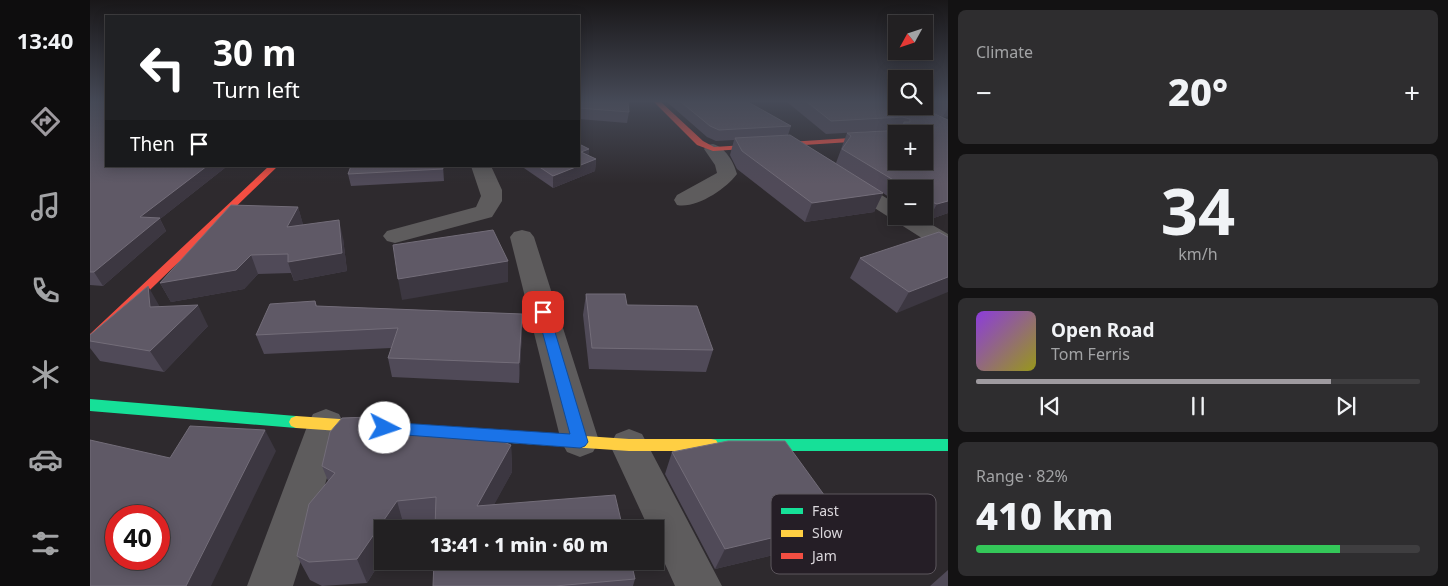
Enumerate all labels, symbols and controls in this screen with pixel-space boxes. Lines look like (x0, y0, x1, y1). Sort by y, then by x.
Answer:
north arrow (888, 15, 932, 60)
map controls (888, 15, 933, 225)
text: 13:40 (17, 25, 73, 55)
text: 30 m (213, 29, 296, 76)
icon: left (130, 35, 195, 100)
text: Climate (976, 41, 1033, 63)
text: 20° (1168, 65, 1228, 117)
button: search (888, 70, 933, 115)
text: − (976, 73, 992, 111)
text: + (1404, 73, 1420, 111)
text: Turn left (213, 74, 300, 104)
icon: directions (28, 104, 63, 139)
button: + (888, 125, 933, 170)
icon: arrive (185, 130, 213, 158)
text: Then (130, 131, 175, 157)
text: 34 (1161, 166, 1235, 254)
button: − (888, 180, 933, 225)
icon: music (28, 189, 63, 224)
text: km/h (1178, 243, 1218, 265)
icon: phone (28, 273, 63, 308)
pin (522, 291, 564, 333)
icon: arrive (529, 298, 557, 326)
text: Open Road (1051, 317, 1154, 343)
text: Tom Ferris (1051, 343, 1130, 365)
icon: climate (28, 357, 63, 392)
icon: previous (1036, 392, 1064, 420)
icon: pause (1184, 392, 1212, 420)
icon: next (1332, 392, 1360, 420)
position arrow (358, 401, 410, 453)
icon: car (28, 442, 63, 477)
text: Range · 82% (976, 465, 1068, 487)
text: 410 km (976, 489, 1114, 541)
legend (771, 494, 936, 574)
text: Fast (812, 501, 839, 520)
speed limit sign: 40 (105, 505, 170, 570)
text: Slow (812, 523, 843, 542)
icon: filters (28, 526, 63, 561)
text: 13:41 · 1 min · 60 m (430, 532, 608, 558)
text: Jam (810, 546, 837, 565)

